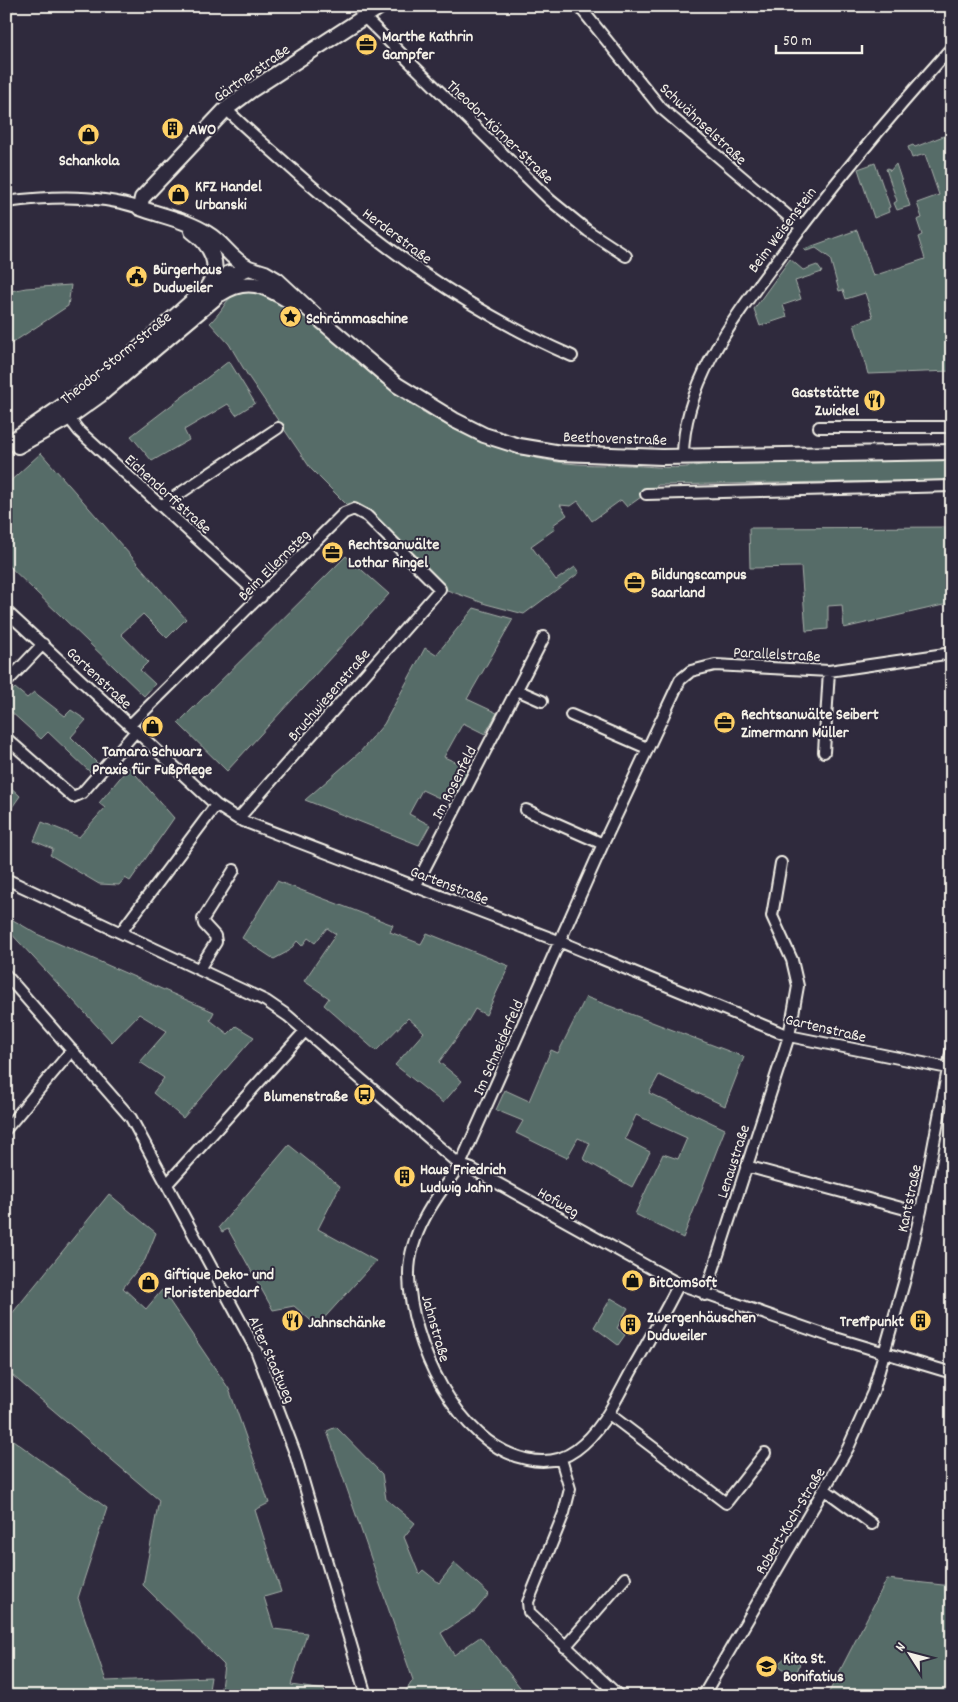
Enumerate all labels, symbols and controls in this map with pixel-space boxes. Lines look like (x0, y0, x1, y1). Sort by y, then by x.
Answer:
scale bar (776, 22, 862, 54)
place label: Marthe Kathrin Gampfer (382, 26, 473, 67)
text: 50 m (783, 31, 812, 53)
office icon: Marthe Kathrin Gampfer (354, 32, 378, 56)
street label: Gärtnerstraße (209, 39, 295, 109)
street label: Theodor-Körner-Straße (440, 75, 558, 190)
street label: Schwähnselstraße (653, 78, 751, 171)
building icon: AWO (161, 116, 185, 140)
place label: AWO (189, 119, 216, 142)
shop icon: Schankola (77, 123, 101, 147)
place label: Schankola (59, 150, 121, 173)
place label: KFZ Handel Urbanski (195, 176, 262, 217)
shop icon: KFZ Handel Urbanski (167, 182, 191, 206)
street label: Beim Weisenstein (743, 183, 823, 278)
street label: Herderstraße (357, 203, 436, 271)
place label: Bürgerhaus Dudweiler (153, 259, 222, 300)
public building icon: Bürgerhaus Dudweiler (125, 265, 149, 289)
place icon: Schrämmaschine (278, 305, 302, 329)
street label: Theodor-Storm-Straße (56, 307, 177, 411)
place label: Schrämmaschine (306, 308, 408, 331)
place label: Gaststätte Zwickel (791, 382, 859, 423)
restaurant icon: Gaststätte Zwickel (863, 388, 887, 412)
street label: Beethovenstraße (563, 426, 667, 453)
street label: Eichendorffstraße (119, 449, 216, 540)
street label: Beim Ellernsteg (233, 524, 316, 607)
place label: Rechtsanwälte Lothar Ringel (348, 534, 439, 575)
office icon: Rechtsanwälte Lothar Ringel (320, 540, 344, 564)
place label: Bildungscampus Saarland (651, 564, 747, 605)
office icon: Bildungscampus Saarland (623, 570, 647, 594)
street label: Gartenstraße (60, 642, 136, 715)
street label: Parallelstraße (733, 642, 821, 669)
street label: Bruchwiesenstraße (283, 644, 377, 747)
place label: Rechtsanwälte Seibert Zimermann Müller (741, 704, 879, 745)
office icon: Rechtsanwälte Seibert Zimermann Müller (713, 710, 737, 734)
shop icon: Tamara Schwarz Praxis für Fußpflege (140, 714, 164, 738)
place label: Tamara Schwarz Praxis für Fußpflege (92, 741, 212, 782)
street label: Im Rosenfeld (427, 742, 484, 824)
street label: Gartenstraße (406, 861, 492, 912)
street label: Im Schneiderfeld (468, 997, 531, 1099)
street label: Gartenstraße (783, 1009, 868, 1050)
bus stop icon: Blumenstraße (352, 1083, 376, 1107)
place label: Blumenstraße (264, 1086, 348, 1109)
street label: Lenaustraße (712, 1122, 757, 1202)
place label: Haus Friedrich Ludwig Jahn (420, 1159, 506, 1200)
street label: Kantstraße (892, 1162, 929, 1235)
building icon: Haus Friedrich Ludwig Jahn (392, 1165, 416, 1189)
street label: Hofweg (532, 1182, 583, 1224)
place label: Giftique Deko- und Floristenbedarf (164, 1264, 274, 1305)
shop icon: BitComSoft (621, 1269, 645, 1293)
shop icon: Giftique Deko- und Floristenbedarf (136, 1270, 160, 1294)
place label: BitComSoft (649, 1272, 717, 1295)
street label: Jahnstraße (414, 1292, 455, 1365)
place label: Zwergenhäuschen Dudweiler (647, 1307, 756, 1348)
building icon: Treffpunkt (908, 1308, 932, 1332)
restaurant icon: Jahnschänke (280, 1309, 304, 1333)
place label: Treffpunkt (840, 1311, 904, 1334)
place label: Jahnschänke (308, 1312, 386, 1335)
street label: Alter Stadtweg (241, 1313, 300, 1407)
building icon: Zwergenhäuschen Dudweiler (619, 1313, 643, 1337)
street label: Robert-Koch-Straße (750, 1464, 832, 1579)
north arrow (886, 1630, 936, 1680)
text: N (891, 1639, 911, 1656)
place label: Kita St. Bonifatius (783, 1648, 844, 1689)
school or university icon: Kita St. Bonifatius (755, 1654, 779, 1678)

